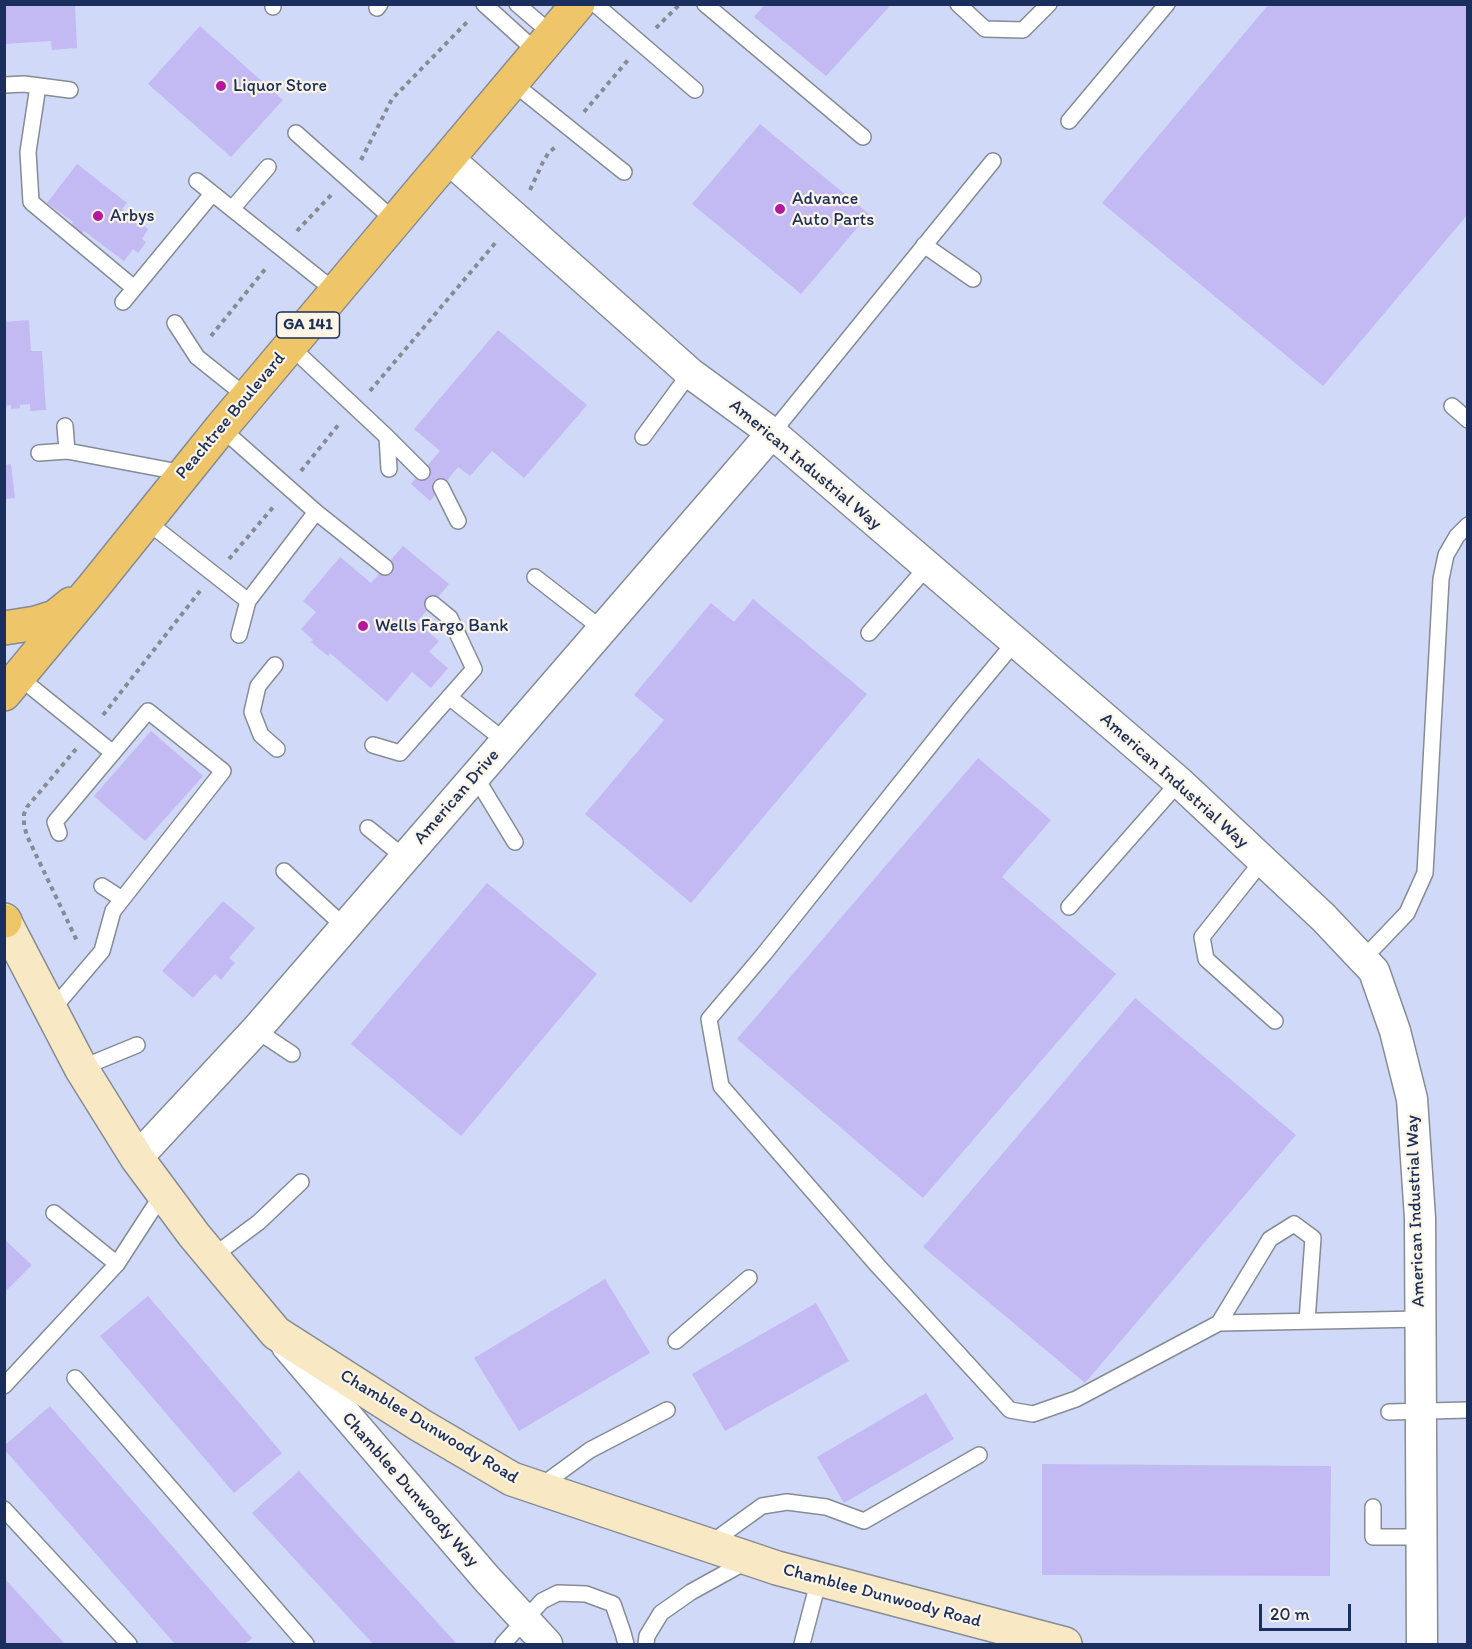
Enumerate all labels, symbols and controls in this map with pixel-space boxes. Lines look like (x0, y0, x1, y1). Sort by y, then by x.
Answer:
place label: Liquor Store (233, 75, 327, 97)
marker: Liquor Store (214, 79, 228, 93)
place label: Advance Auto Parts (792, 188, 874, 230)
marker: Advance Auto Parts (773, 202, 787, 216)
place label: Arbys (110, 205, 155, 227)
marker: Arbys (91, 209, 105, 223)
road number: GA 141 (276, 312, 340, 338)
street label: Peachtree Boulevard (172, 348, 290, 484)
street label: American Industrial Way (724, 395, 886, 535)
place label: Wells Fargo Bank (375, 615, 509, 637)
marker: Wells Fargo Bank (356, 619, 370, 633)
street label: American Industrial Way (1095, 709, 1253, 853)
street label: American Drive (410, 745, 504, 849)
street label: American Industrial Way (1402, 1115, 1430, 1307)
street label: Chamblee Dunwoody Road (336, 1365, 522, 1489)
street label: Chamblee Dunwoody Way (337, 1408, 483, 1572)
street label: Chamblee Dunwoody Road (780, 1559, 984, 1633)
scale bar (1262, 1592, 1354, 1630)
text: 20 m (1270, 1603, 1310, 1625)

